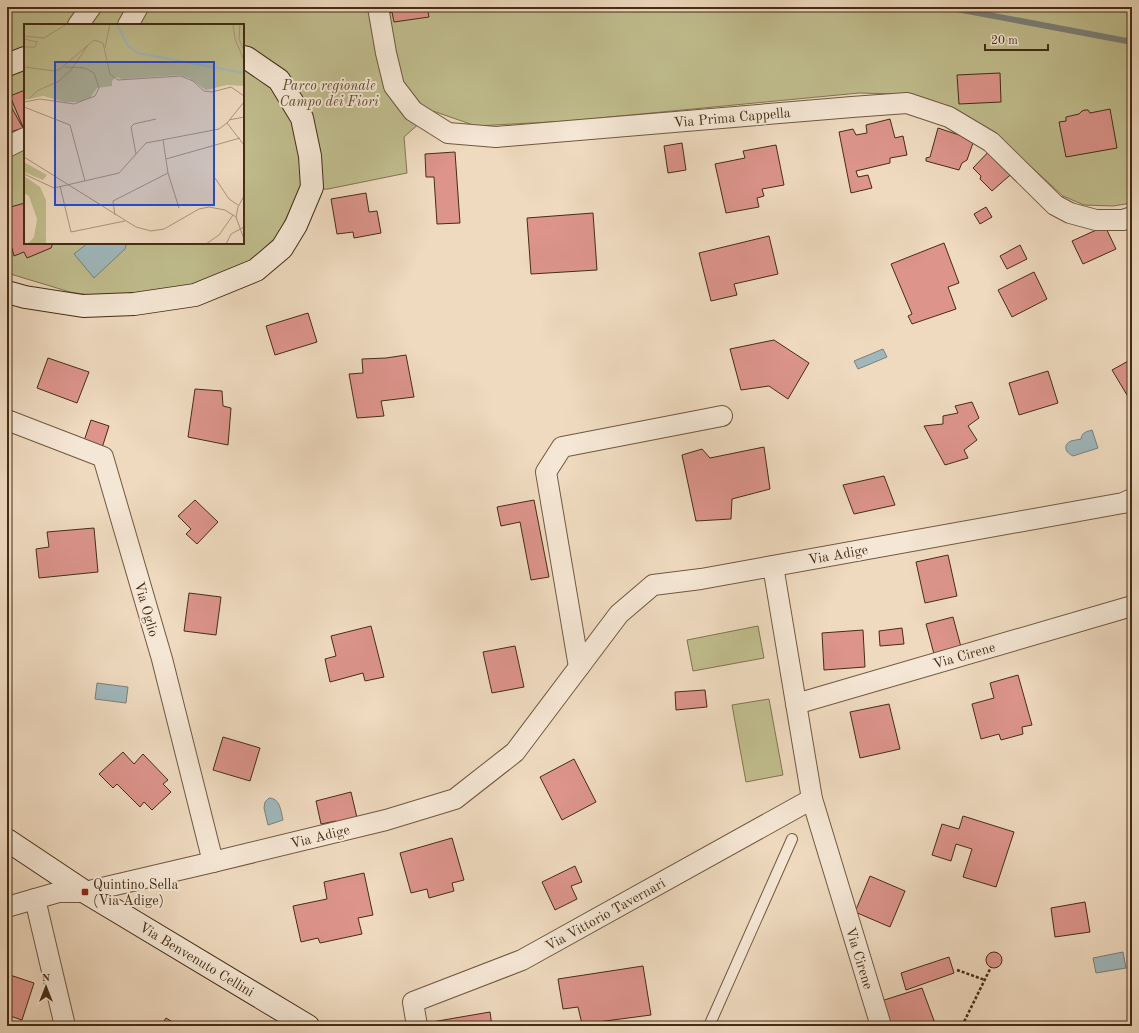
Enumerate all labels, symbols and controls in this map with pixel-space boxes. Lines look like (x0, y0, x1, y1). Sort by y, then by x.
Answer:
inset map (24, 24, 244, 244)
scale bar (985, 26, 1048, 52)
text: 20 m (991, 35, 1018, 47)
park label: Parco regionale Campo dei Fiori (279, 79, 379, 110)
street label: Via Prima Cappella (673, 106, 791, 130)
street label: Via Adige (807, 543, 869, 567)
street label: Via Oglio (131, 580, 161, 638)
street label: Via Cirene (932, 640, 997, 672)
street label: Via Adige (289, 823, 351, 851)
street label: Via Vittorio Tavernari (543, 876, 668, 954)
place label: Quintino Sella (Via Adige) (93, 878, 178, 908)
marker: Quintino Sella (Via Adige) (80, 887, 90, 897)
street label: Via Benvenuto Cellini (137, 920, 256, 1000)
street label: Via Cirene (843, 926, 875, 991)
north arrow (26, 967, 66, 1007)
text: N (42, 973, 51, 984)

